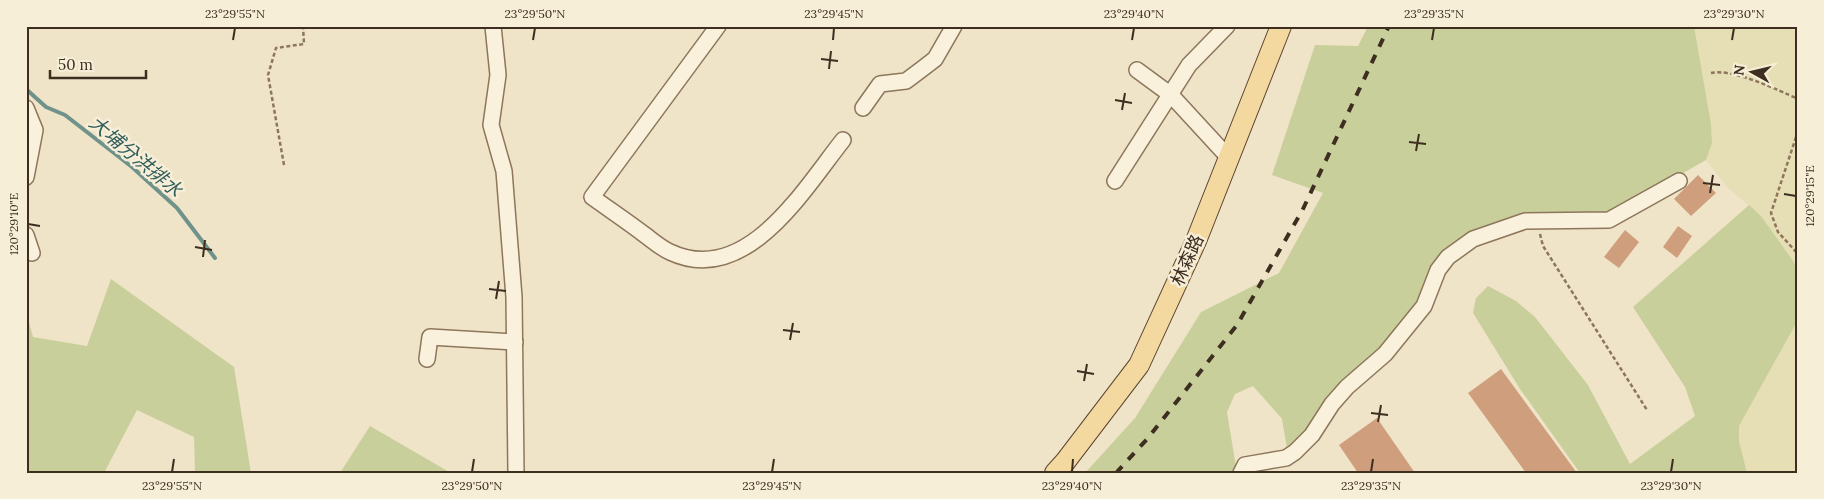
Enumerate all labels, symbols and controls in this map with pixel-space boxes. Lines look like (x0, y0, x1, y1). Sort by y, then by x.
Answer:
text: 23°29'55"N (205, 6, 265, 21)
text: 23°29'50"N (505, 6, 565, 21)
text: 23°29'45"N (804, 6, 864, 21)
text: 23°29'40"N (1104, 6, 1164, 21)
text: 23°29'35"N (1404, 6, 1464, 21)
text: 23°29'30"N (1703, 6, 1765, 21)
scale bar (50, 48, 146, 80)
north arrow (1726, 48, 1776, 98)
text: 50 m (58, 55, 93, 74)
text: N (1729, 63, 1749, 77)
water label: 大埔分洪排水 (85, 110, 188, 202)
text: 120°29'15"E (1802, 165, 1817, 227)
text: 120°29'10"E (6, 193, 21, 255)
street label: 林森路 (1166, 231, 1208, 289)
text: 23°29'55"N (142, 478, 202, 493)
text: 23°29'50"N (442, 478, 502, 493)
text: 23°29'45"N (742, 478, 802, 493)
text: 23°29'40"N (1042, 478, 1102, 493)
text: 23°29'35"N (1341, 478, 1401, 493)
text: 23°29'30"N (1640, 478, 1702, 493)

